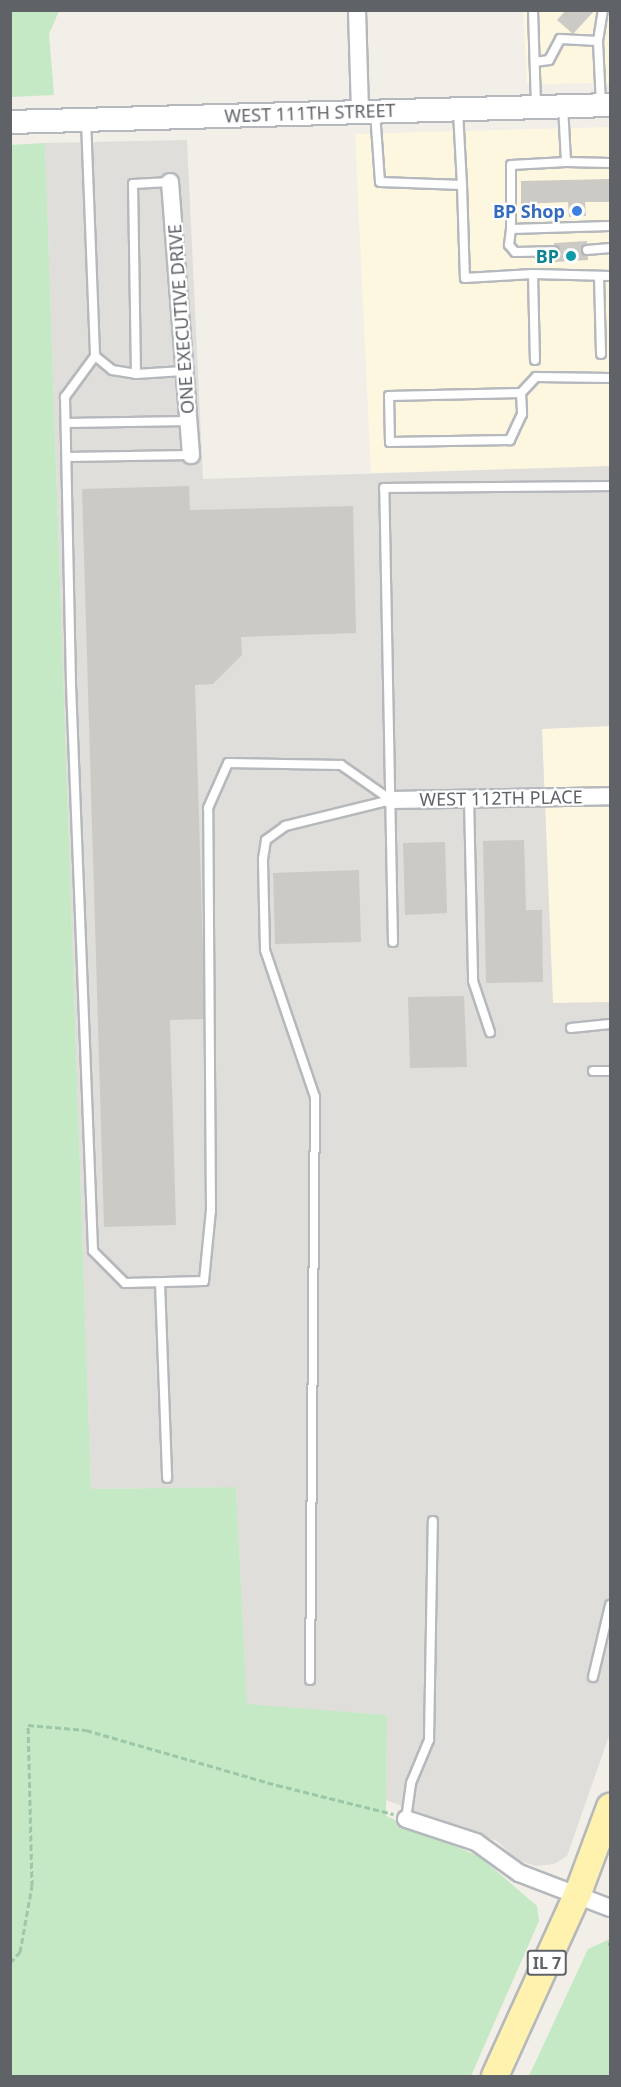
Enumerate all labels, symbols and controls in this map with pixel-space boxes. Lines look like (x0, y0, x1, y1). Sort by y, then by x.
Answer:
street label: WEST 111TH STREET (224, 99, 396, 127)
place label: BP Shop (493, 200, 565, 222)
marker: BP Shop (570, 204, 584, 218)
street label: ONE EXECUTIVE DRIVE (164, 223, 198, 415)
place label: BP (536, 245, 559, 267)
marker: BP (564, 249, 578, 263)
street label: WEST 112TH PLACE (419, 786, 583, 810)
road number: IL 7 (526, 1950, 568, 1976)

